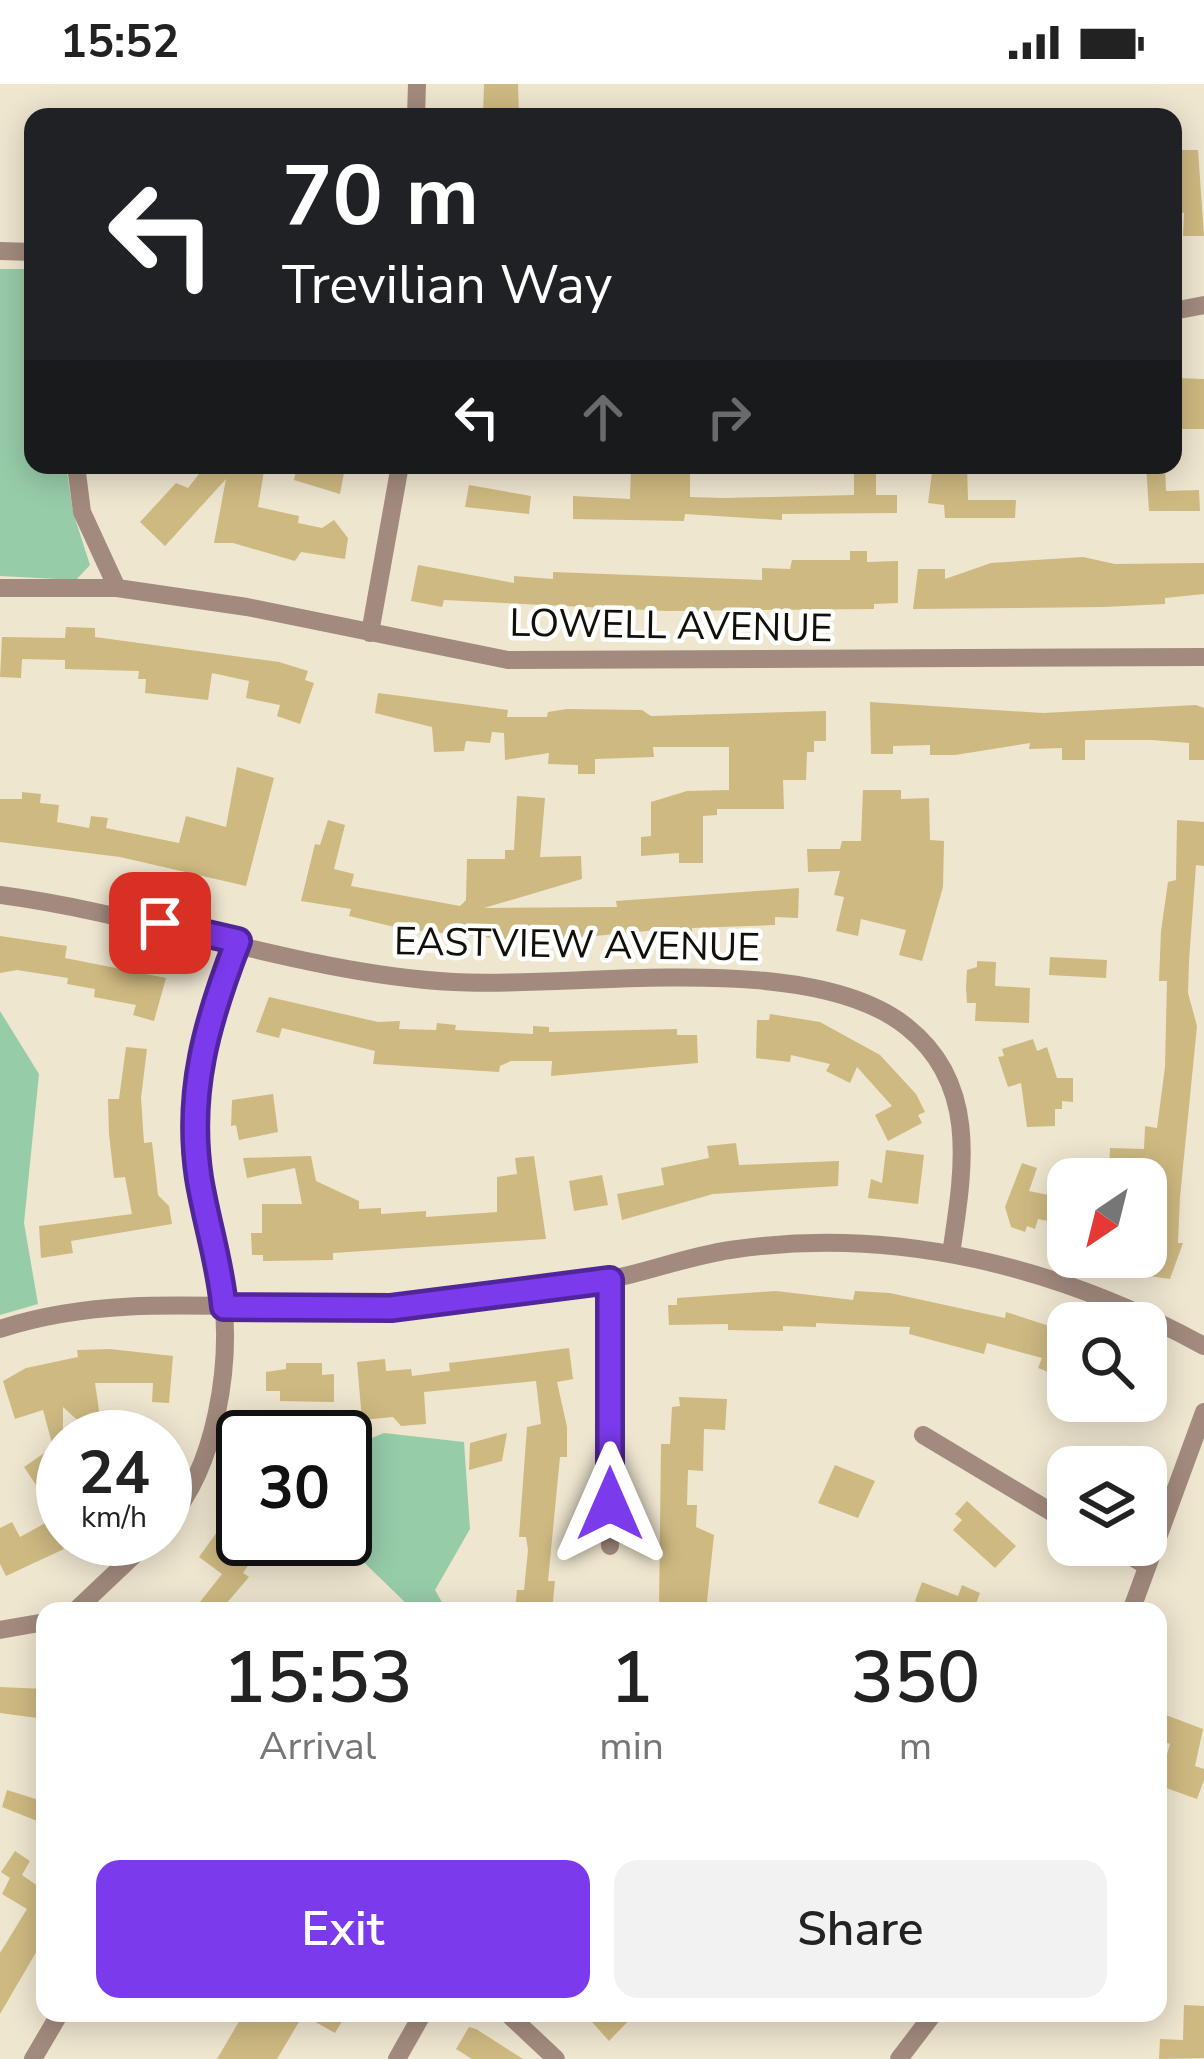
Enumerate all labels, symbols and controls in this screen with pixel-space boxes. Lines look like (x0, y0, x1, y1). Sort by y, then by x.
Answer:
text: 15:52 (60, 12, 179, 73)
text: 70 m (282, 139, 479, 254)
icon: left (84, 156, 240, 312)
text: Trevilian Way (282, 248, 612, 322)
icon: left (444, 384, 510, 450)
icon: ahead (570, 384, 636, 450)
icon: right (696, 384, 762, 450)
street label: LOWELL AVENUE (509, 597, 833, 655)
pin (109, 872, 211, 974)
icon: arrive (127, 890, 193, 956)
street label: EASTVIEW AVENUE (394, 915, 760, 975)
north arrow (1047, 1158, 1167, 1278)
map controls (1047, 1158, 1167, 1566)
button: search (1047, 1302, 1167, 1422)
speed limit sign: 30 (216, 1410, 372, 1566)
text: 24 (78, 1432, 150, 1514)
position arrow (547, 1441, 673, 1567)
button: layers (1047, 1446, 1167, 1566)
text: km/h (81, 1497, 147, 1538)
text: 15:53 (223, 1629, 413, 1727)
text: 1 (610, 1629, 653, 1727)
text: 350 (851, 1629, 980, 1727)
text: Arrival (259, 1720, 376, 1773)
text: min (599, 1720, 664, 1773)
text: m (899, 1720, 932, 1773)
button: Exit (96, 1860, 590, 1998)
button: Share (614, 1860, 1107, 1998)

